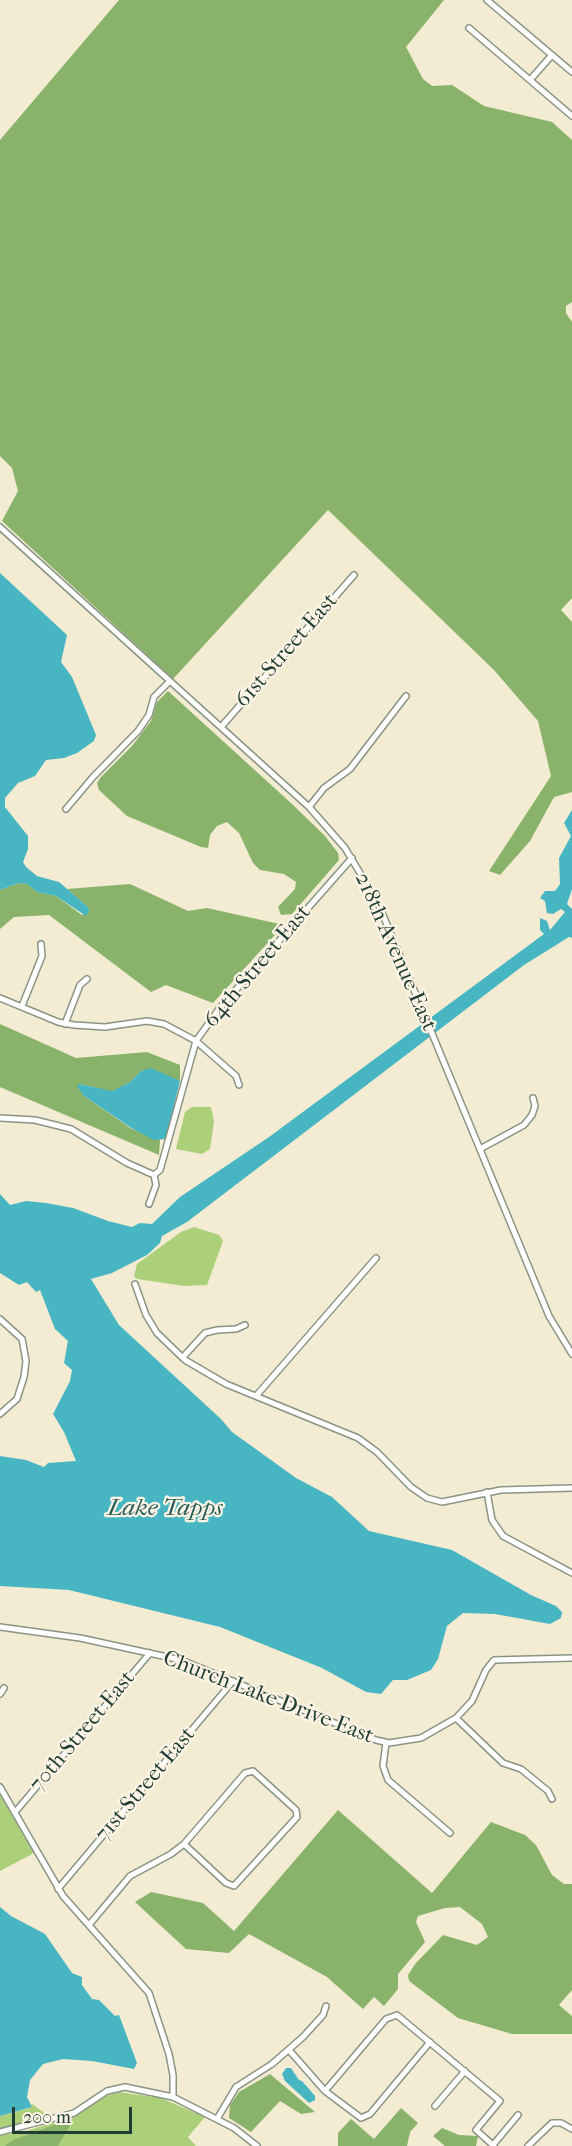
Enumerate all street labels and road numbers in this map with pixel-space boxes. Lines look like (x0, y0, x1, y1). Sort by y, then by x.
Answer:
street label: 61st Street East (230, 588, 344, 714)
street label: 218th Avenue East (348, 869, 442, 1035)
street label: 64th Street East (199, 900, 317, 1034)
street label: Church Lake Drive East (159, 1646, 377, 1750)
street label: 70th Street East (25, 1666, 141, 1798)
street label: 71st Street East (90, 1722, 202, 1848)

